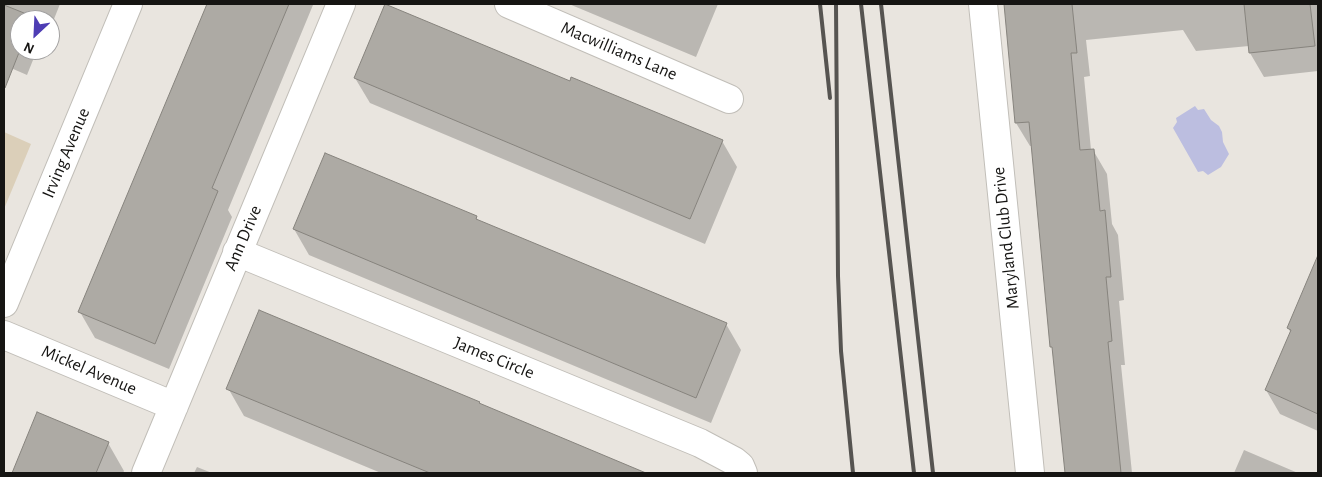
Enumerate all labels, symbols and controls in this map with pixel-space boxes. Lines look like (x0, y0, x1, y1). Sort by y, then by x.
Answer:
north arrow (10, 10, 60, 60)
street label: Macwilliams Lane (558, 17, 680, 85)
text: N (22, 39, 36, 56)
street label: Irving Avenue (37, 105, 95, 201)
street label: Maryland Club Drive (988, 166, 1024, 310)
street label: Ann Drive (220, 202, 266, 274)
street label: James Circle (451, 332, 537, 384)
street label: Mickel Avenue (38, 340, 140, 400)

